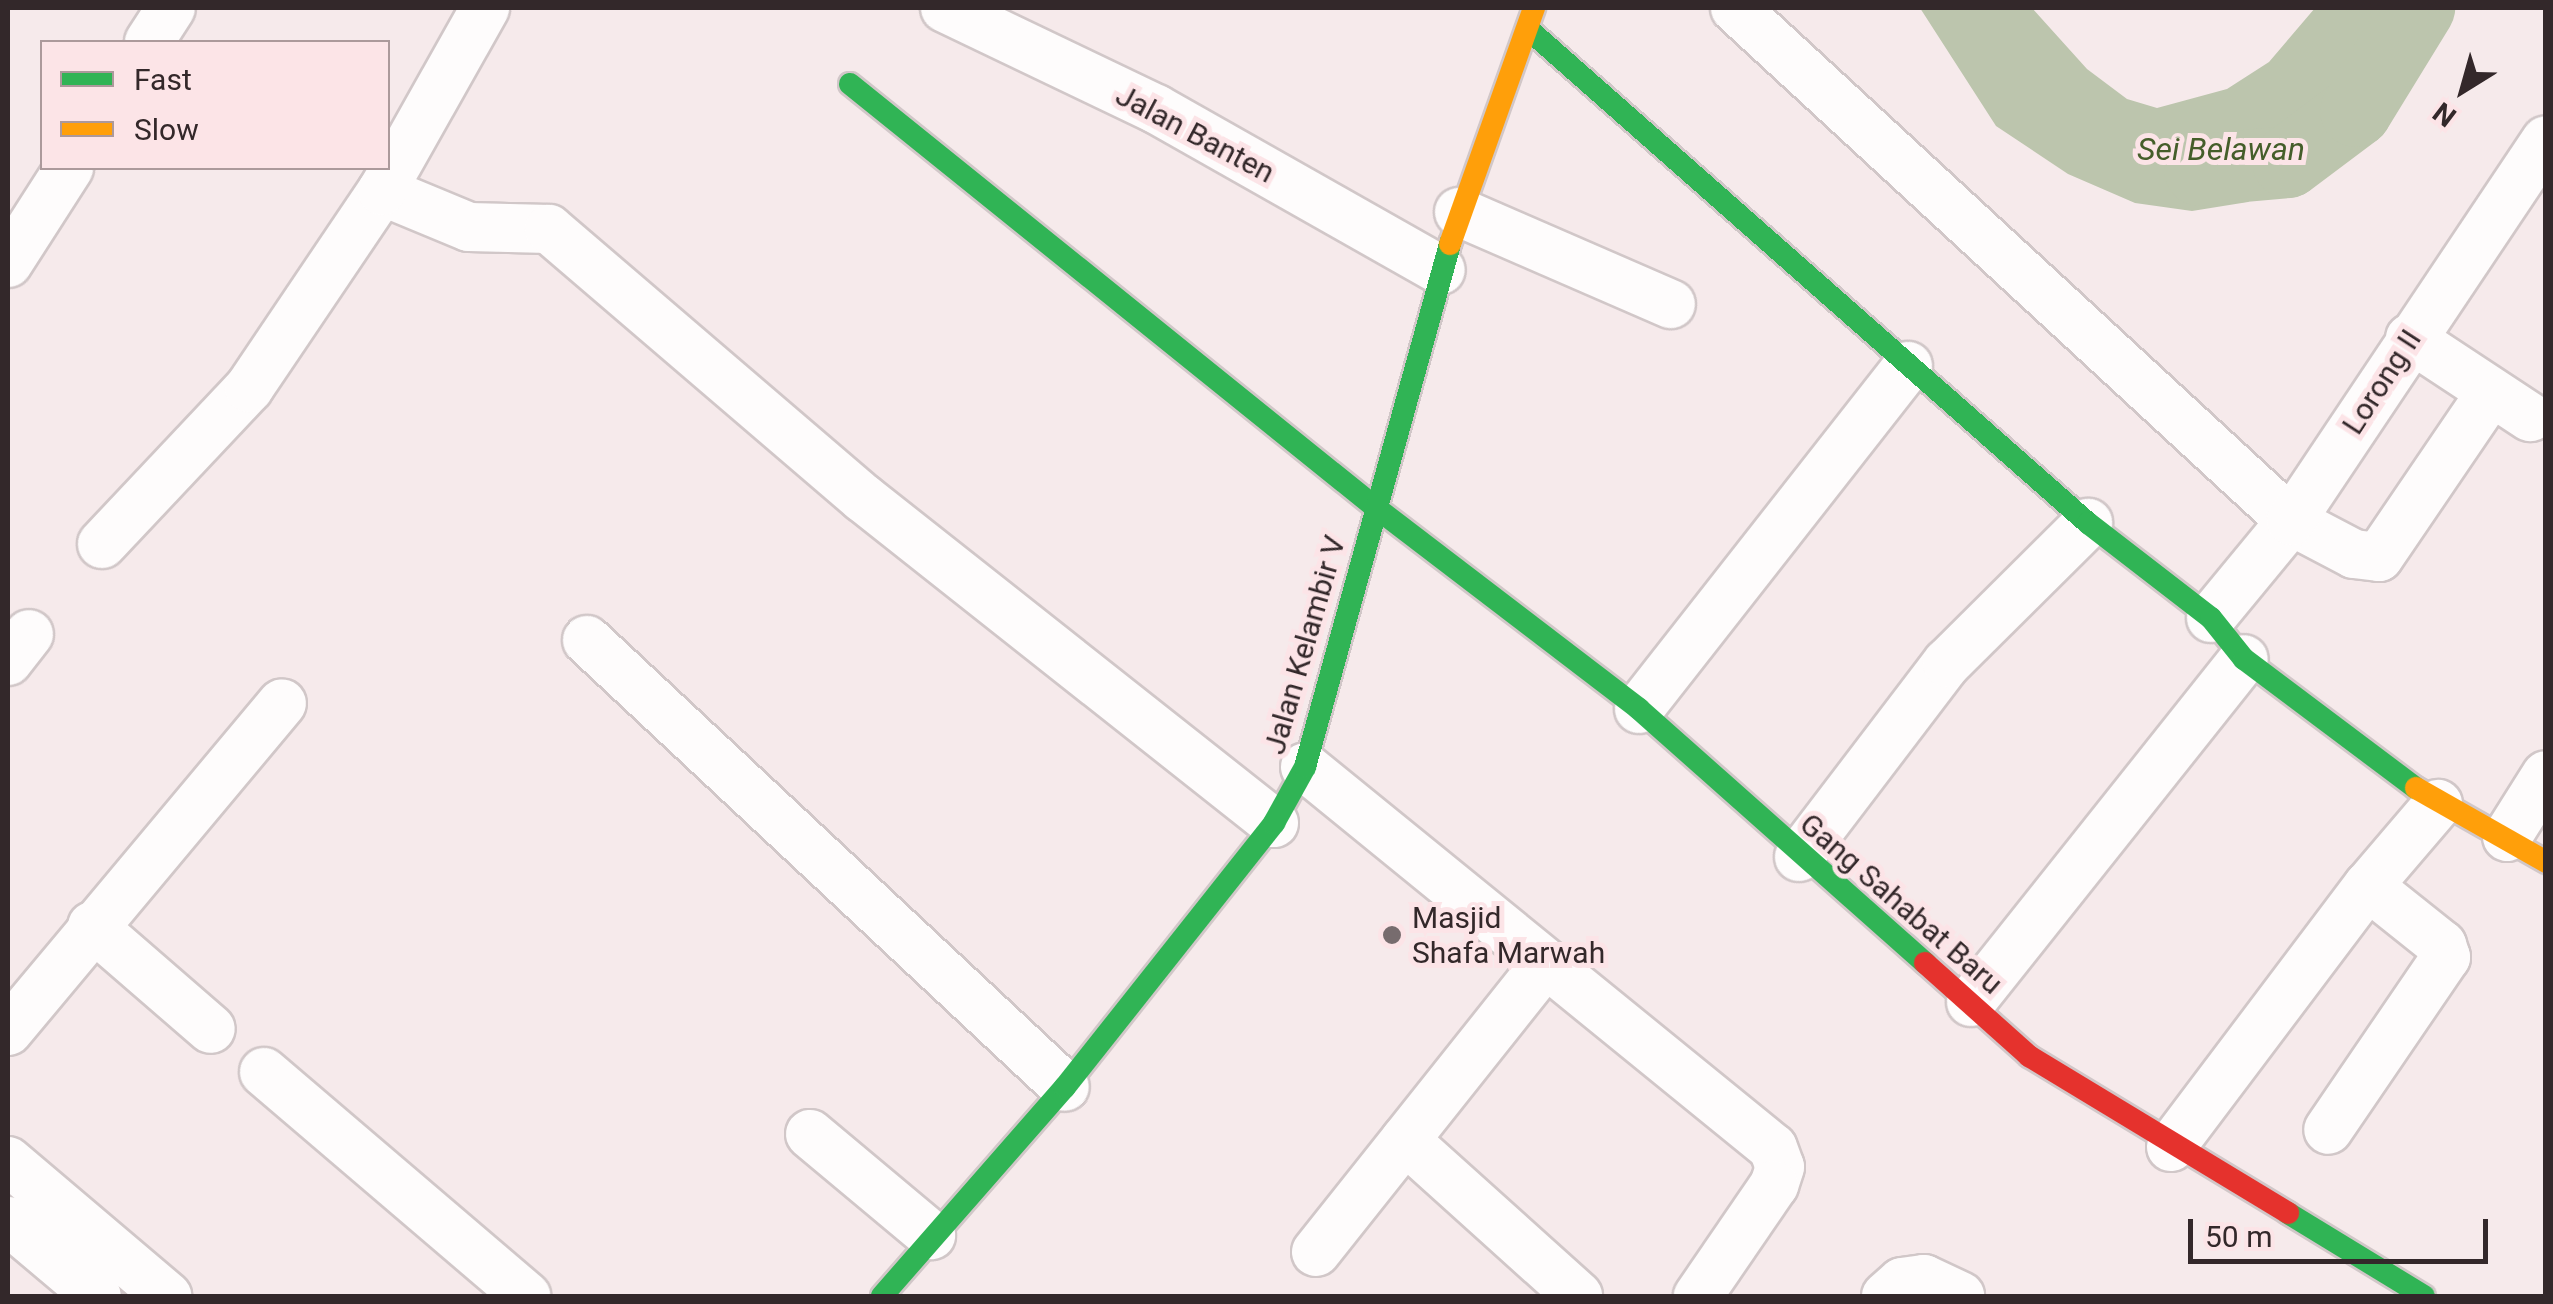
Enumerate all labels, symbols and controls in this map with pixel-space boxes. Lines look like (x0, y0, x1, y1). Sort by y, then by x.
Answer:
legend (40, 40, 390, 170)
north arrow (2413, 40, 2513, 140)
text: Fast (134, 62, 192, 97)
street label: Jalan Banten (1110, 77, 1280, 191)
text: N (2427, 95, 2462, 133)
text: Slow (134, 112, 199, 147)
water label: Sei Belawan (2137, 130, 2305, 168)
street label: Lorong II (2335, 323, 2429, 441)
street label: Jalan Kelambir V (1257, 532, 1353, 758)
street label: Gang Sahabat Baru (1792, 806, 2010, 1002)
place label: Masjid Shafa Marwah (1412, 900, 1605, 970)
marker: Masjid Shafa Marwah (1381, 924, 1403, 946)
scale bar (2193, 1199, 2493, 1261)
text: 50 m (2205, 1219, 2272, 1254)

